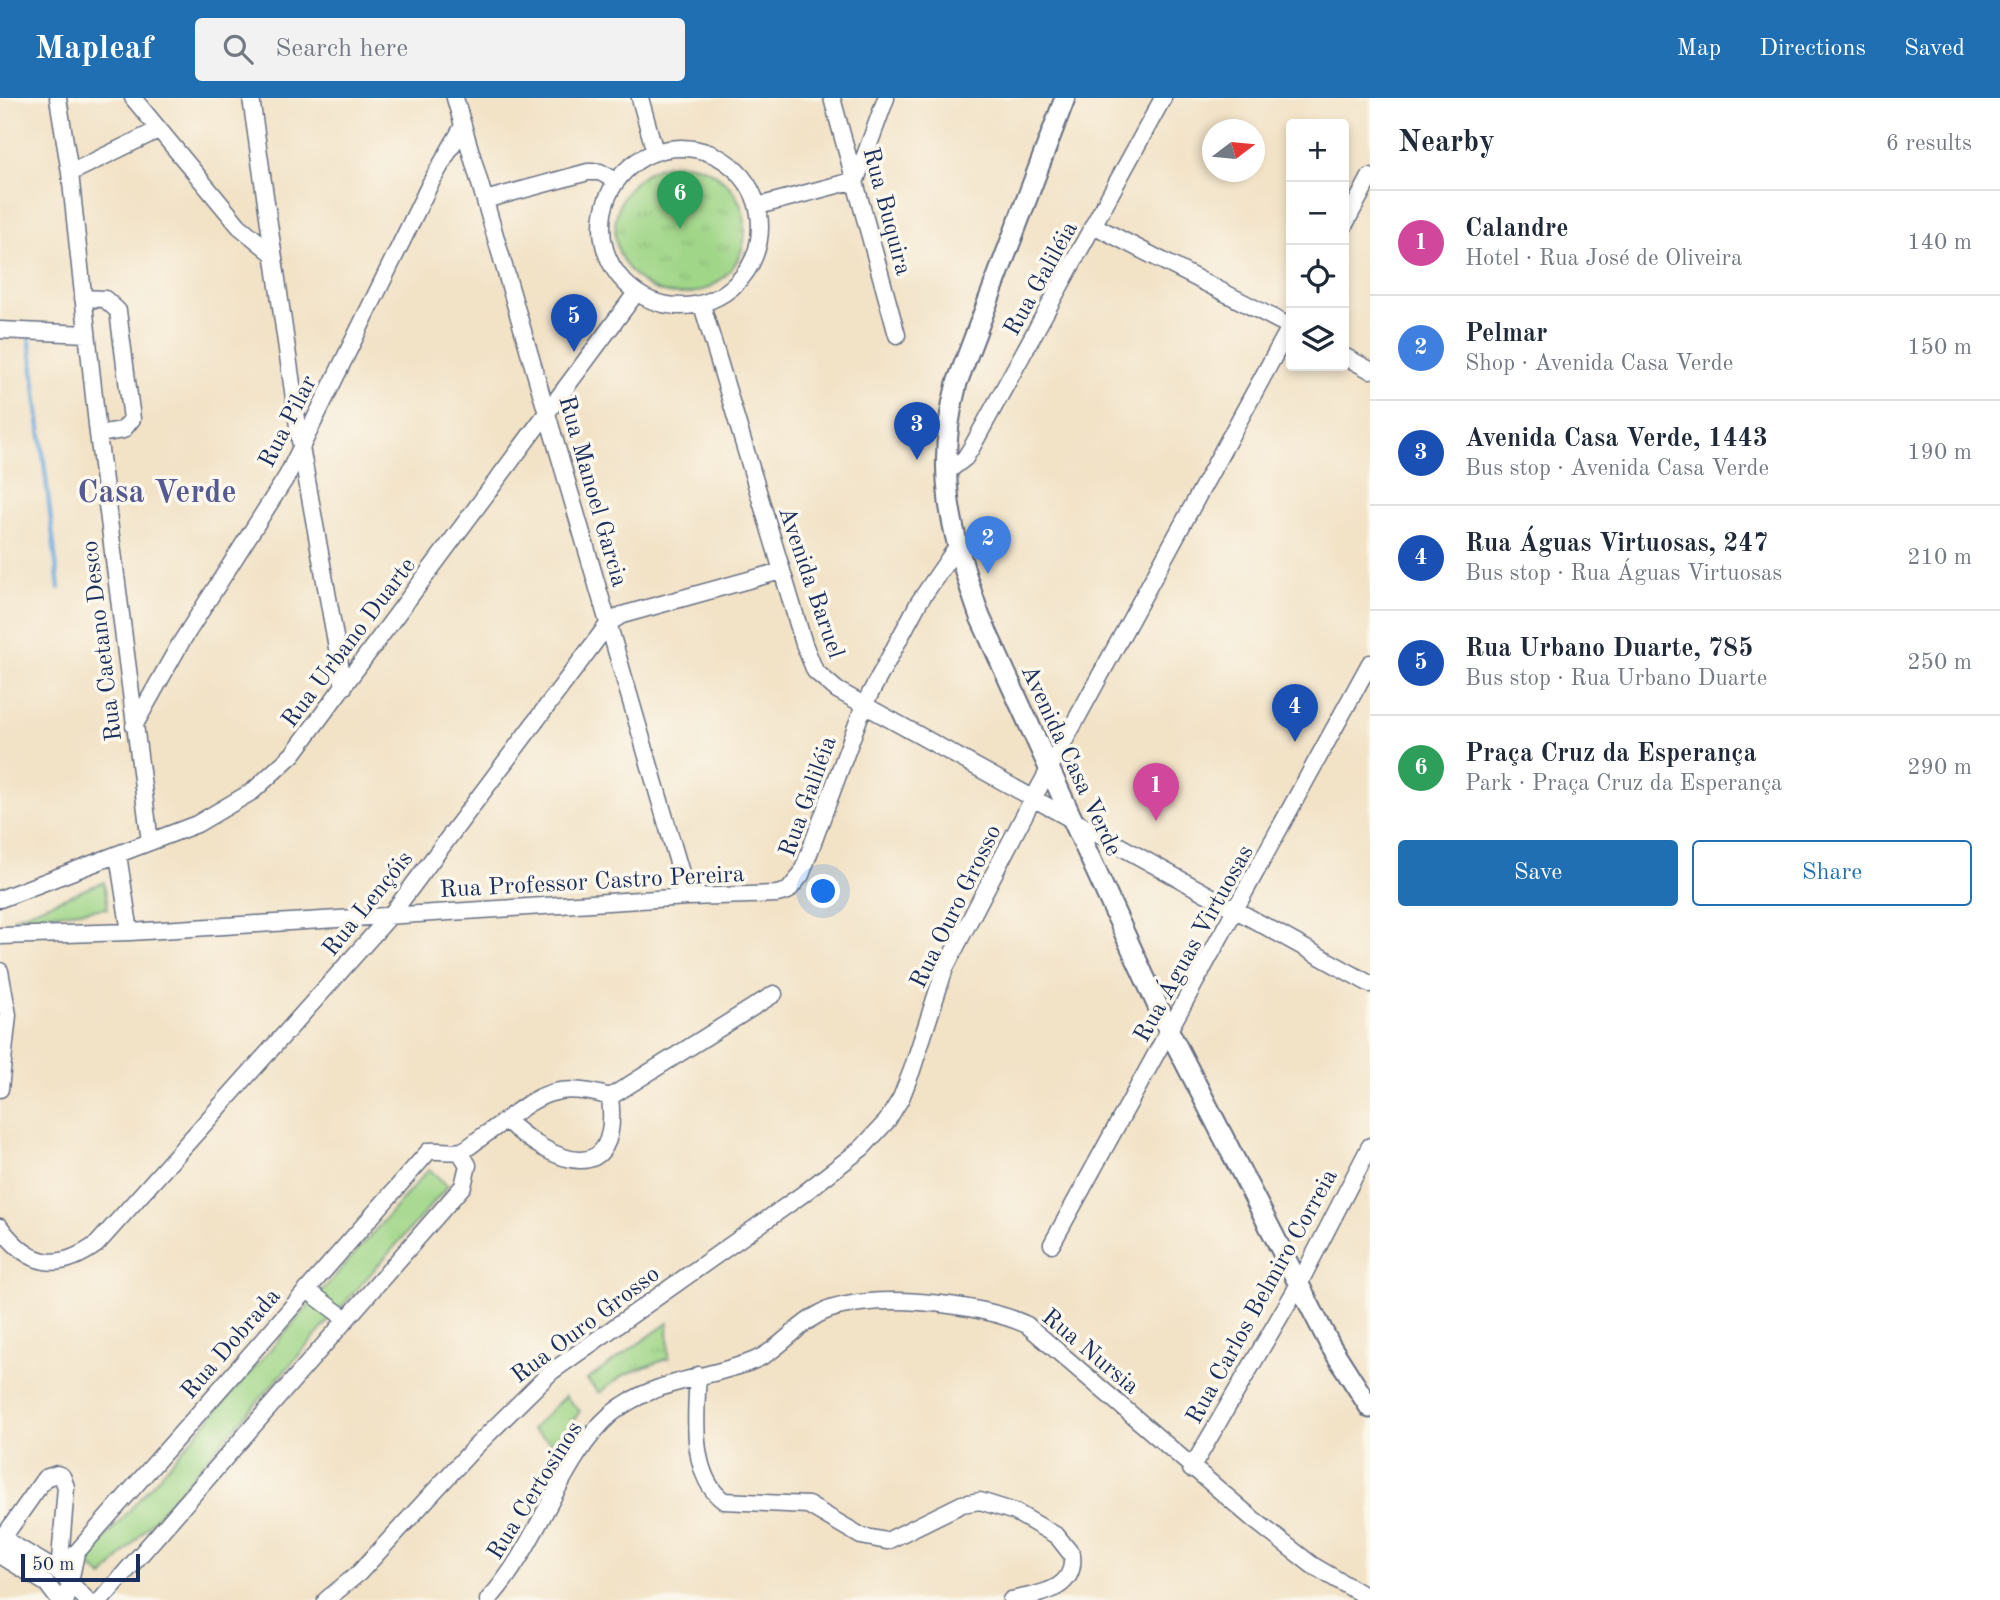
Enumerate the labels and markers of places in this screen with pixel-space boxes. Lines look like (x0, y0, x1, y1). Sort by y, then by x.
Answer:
pin: 6 (657, 171, 703, 229)
pin: 5 (551, 294, 597, 352)
pin: 3 (894, 402, 940, 460)
pin: 2 (965, 516, 1011, 574)
pin: 4 (1272, 684, 1318, 742)
pin: 1 (1133, 763, 1179, 821)

